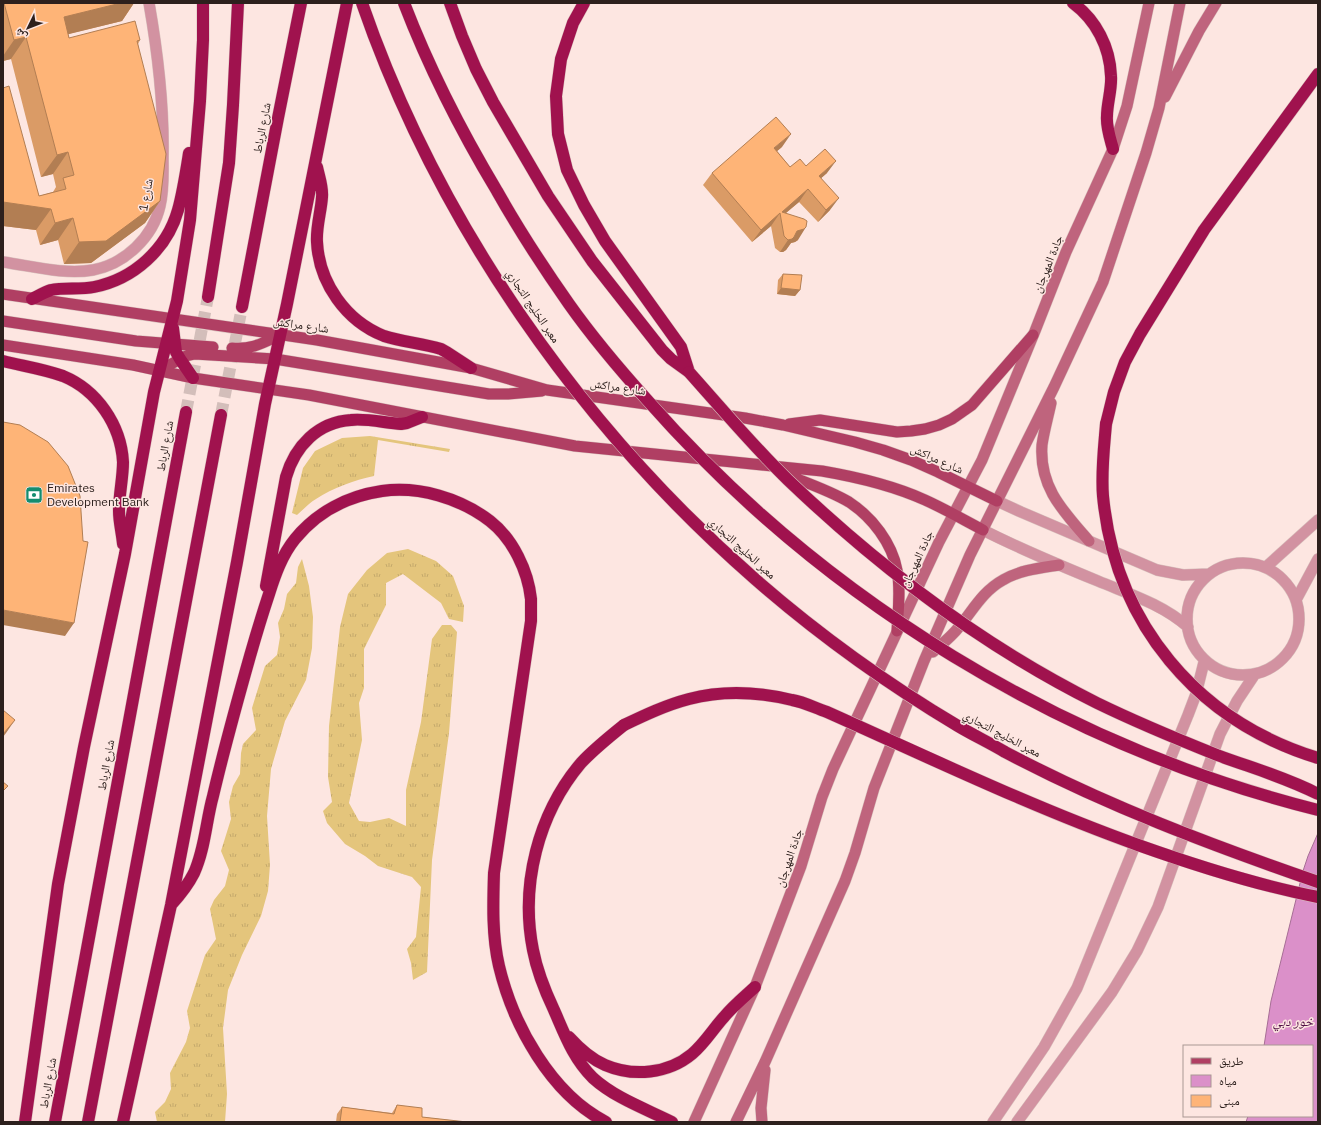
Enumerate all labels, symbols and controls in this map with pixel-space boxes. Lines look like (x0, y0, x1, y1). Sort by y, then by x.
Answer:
north arrow (8, 8, 48, 48)
text: ش (11, 25, 31, 44)
street label: شارع الرباط (249, 101, 275, 155)
street label: شارع 1 (135, 177, 157, 213)
street label: جادة المهرجان (1029, 232, 1066, 295)
street label: معبر الخليج التجاري (501, 266, 564, 347)
street label: شارع مراكش (272, 313, 330, 337)
street label: شارع مراكش (589, 375, 647, 399)
street label: شارع الرباط (153, 419, 177, 473)
street label: شارع مراكش (908, 440, 966, 478)
place label: Emirates Development Bank (47, 480, 150, 509)
bank icon: Emirates Development Bank (24, 485, 44, 505)
street label: معبر الخليج التجاري (703, 513, 779, 584)
street label: جادة المهرجان (897, 528, 936, 590)
street label: معبر الخليج التجاري (959, 707, 1044, 763)
street label: شارع الرباط (94, 738, 118, 792)
street label: جادة المهرجان (772, 826, 806, 889)
water label: خور دبي (1273, 1013, 1314, 1032)
legend (1183, 1045, 1313, 1117)
text: طريق (1219, 1053, 1244, 1068)
street label: شارع الرباط (36, 1056, 60, 1110)
text: مياه (1219, 1073, 1237, 1088)
text: مبنى (1219, 1093, 1240, 1108)

